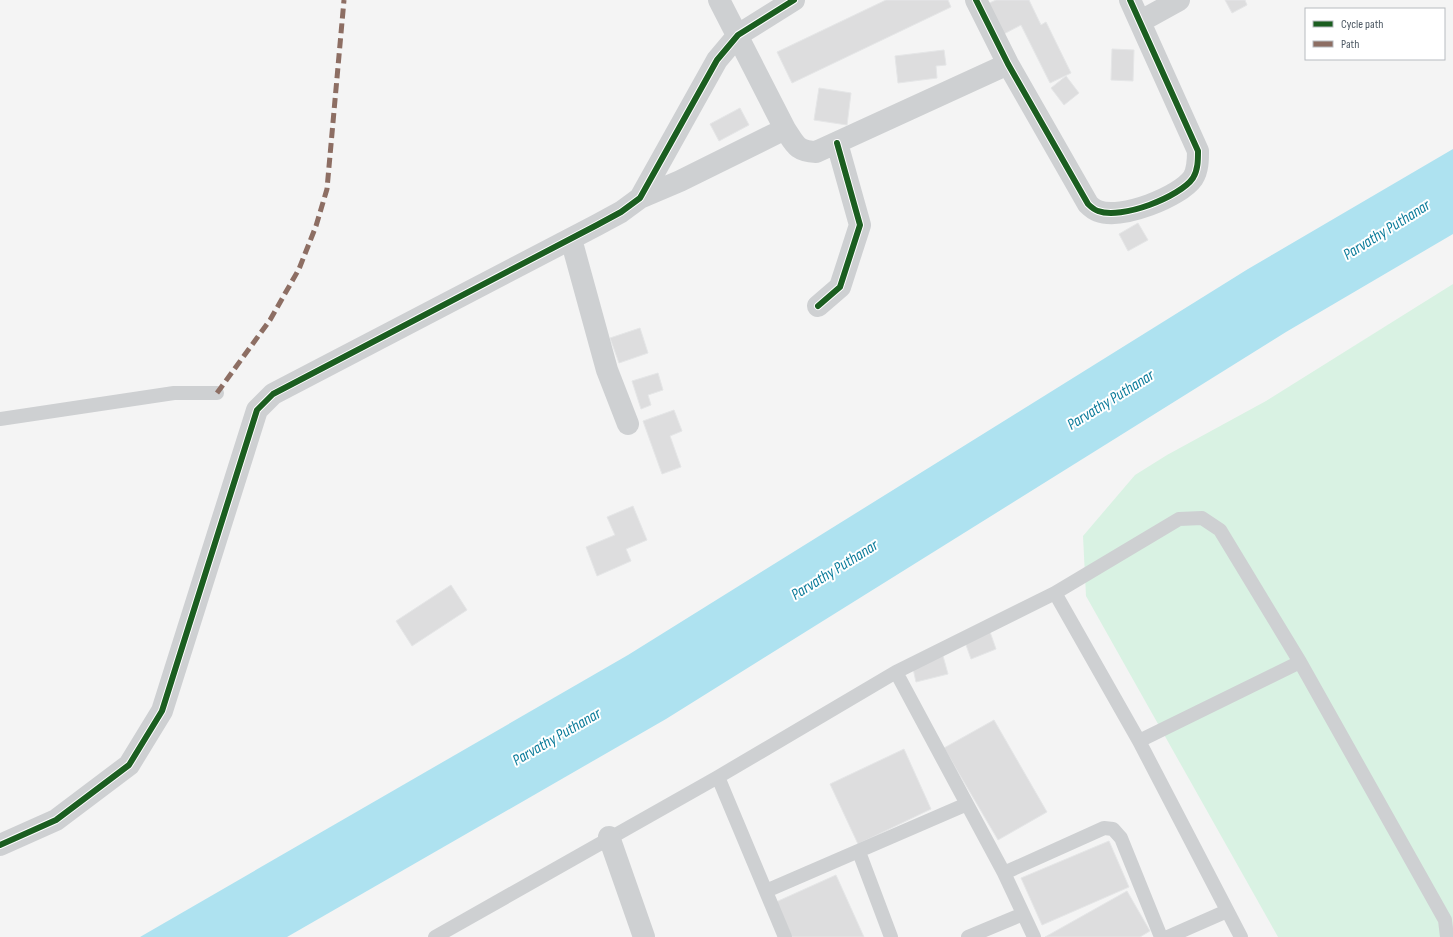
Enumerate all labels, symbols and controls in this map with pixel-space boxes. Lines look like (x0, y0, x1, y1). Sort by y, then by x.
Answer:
legend (1305, 8, 1445, 60)
text: Cycle path (1341, 17, 1383, 32)
text: Path (1341, 37, 1359, 52)
water label: Parvathy Puthanar (1340, 196, 1434, 265)
water label: Parvathy Puthanar (1064, 366, 1158, 435)
water label: Parvathy Puthanar (788, 536, 882, 605)
water label: Parvathy Puthanar (509, 704, 605, 770)

